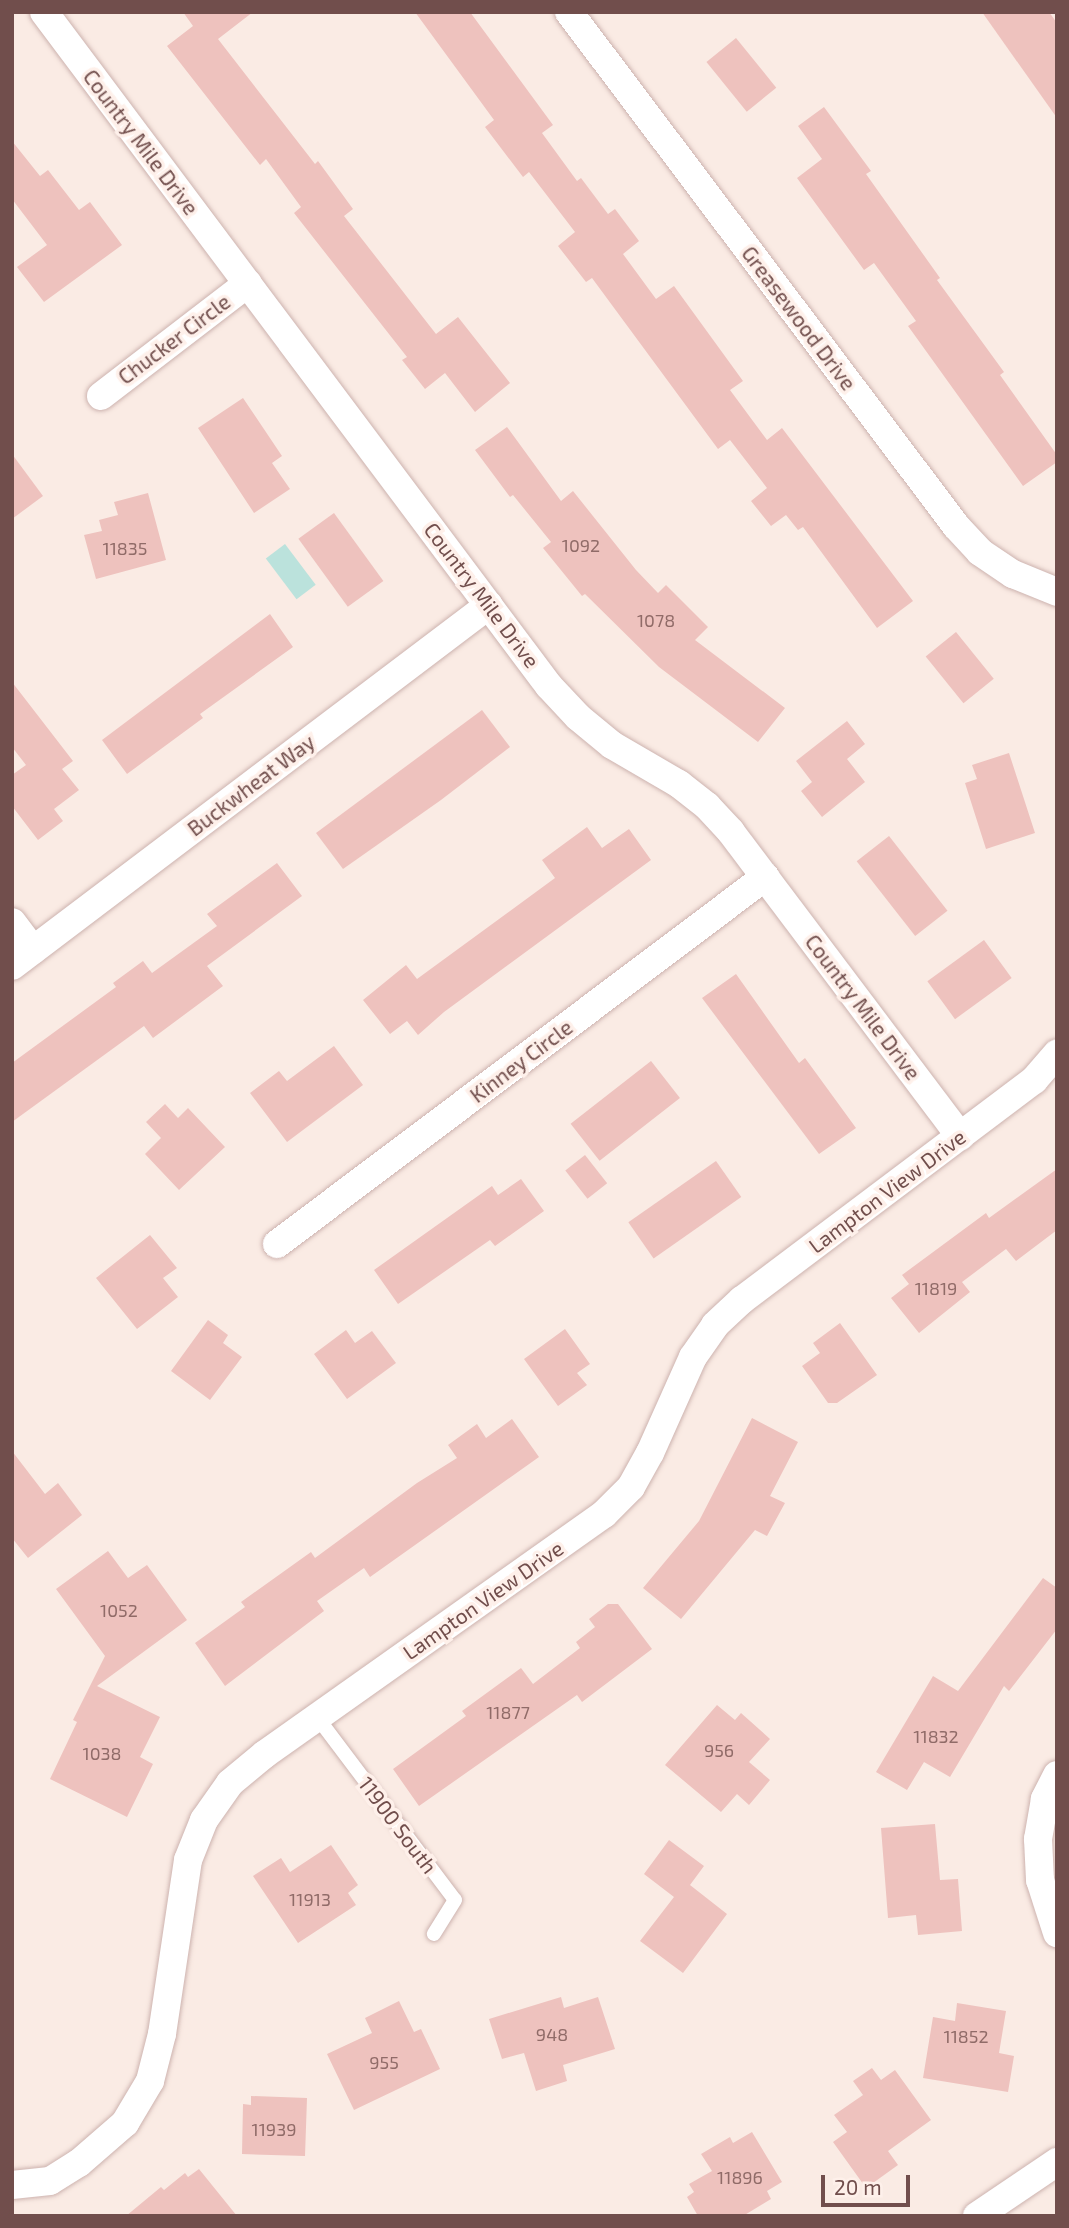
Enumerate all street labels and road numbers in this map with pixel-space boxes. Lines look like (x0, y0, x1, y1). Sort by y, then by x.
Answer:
street label: Country Mile Drive (78, 64, 204, 220)
street label: Greasewood Drive (737, 241, 861, 395)
street label: Chucker Circle (113, 289, 235, 389)
street label: Country Mile Drive (419, 517, 545, 673)
street label: Buckwheat Way (182, 729, 320, 841)
street label: Country Mile Drive (800, 929, 926, 1085)
street label: Kinney Circle (465, 1014, 577, 1108)
street label: Lampton View Drive (803, 1124, 971, 1258)
street label: Lampton View Drive (398, 1535, 568, 1665)
street label: 11900 South (353, 1772, 443, 1878)

